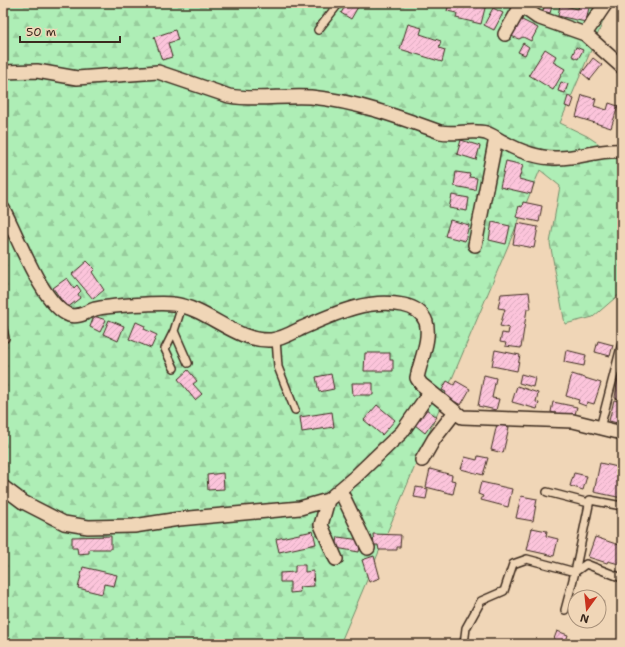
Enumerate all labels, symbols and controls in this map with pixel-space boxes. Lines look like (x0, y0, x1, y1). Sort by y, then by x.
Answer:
scale bar (20, 18, 120, 44)
text: 50 m (26, 24, 56, 40)
north arrow (567, 589, 607, 629)
text: N (578, 610, 591, 627)

